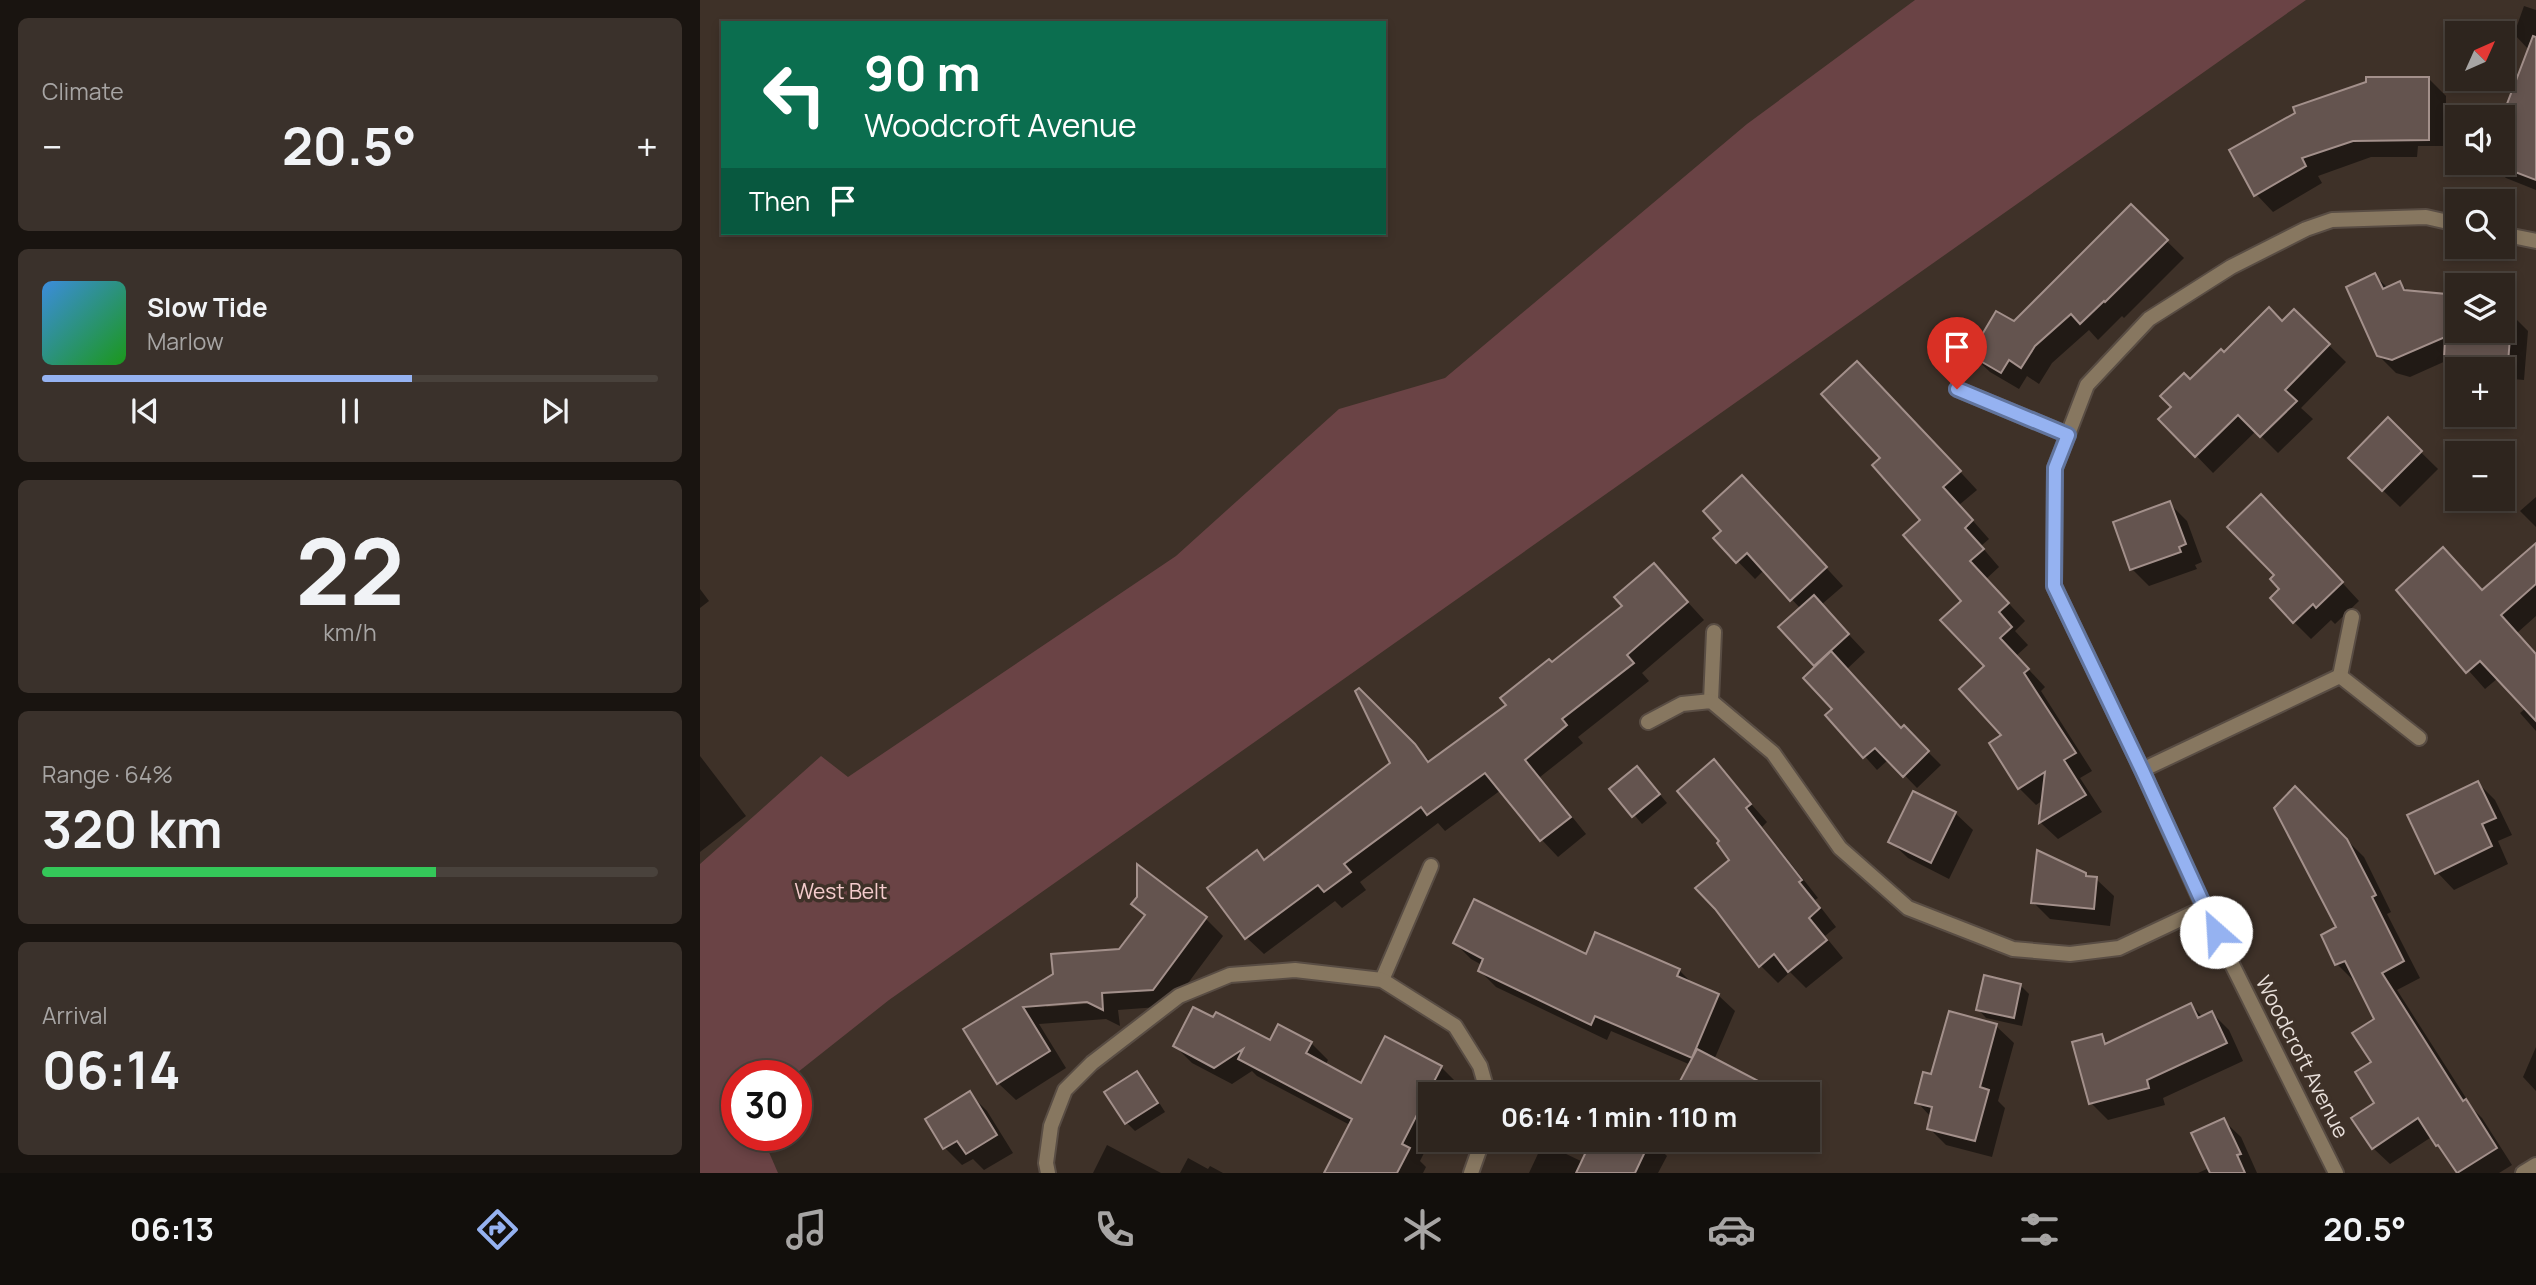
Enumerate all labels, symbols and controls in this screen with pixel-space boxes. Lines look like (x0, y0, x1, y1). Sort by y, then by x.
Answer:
north arrow (2445, 21, 2515, 91)
map controls (2445, 21, 2515, 511)
text: 90 m (864, 39, 981, 106)
icon: left (749, 49, 840, 140)
text: Climate (42, 75, 124, 107)
text: Woodcroft Avenue (864, 103, 1137, 147)
button: sound (2445, 105, 2515, 175)
text: 20.5° (282, 110, 417, 181)
text: − (42, 120, 63, 172)
text: + (636, 120, 658, 172)
icon: arrive (824, 182, 862, 220)
text: Then (749, 183, 810, 219)
button: search (2445, 189, 2515, 259)
button: layers (2445, 273, 2515, 343)
text: Slow Tide (147, 289, 268, 325)
pin (1927, 317, 1987, 389)
text: Marlow (147, 325, 224, 357)
icon: arrive (1938, 328, 1976, 366)
button: + (2445, 357, 2515, 427)
icon: previous (126, 392, 164, 430)
icon: pause (331, 392, 369, 430)
icon: next (536, 392, 574, 430)
button: − (2445, 441, 2515, 511)
text: 22 (296, 508, 404, 632)
text: km/h (323, 616, 377, 648)
text: Range · 64% (42, 758, 173, 790)
text: 320 km (42, 793, 223, 864)
park label: West Belt (795, 877, 887, 905)
position arrow (2179, 895, 2253, 969)
street label: Woodcroft Avenue (2250, 970, 2356, 1143)
text: Arrival (42, 999, 108, 1031)
text: 06:14 (42, 1034, 181, 1105)
speed limit sign: 30 (721, 1060, 812, 1151)
text: 06:14 · 1 min · 110 m (1501, 1099, 1737, 1135)
icon: directions (473, 1205, 522, 1254)
icon: music (782, 1205, 831, 1254)
icon: phone (1090, 1205, 1139, 1254)
icon: climate (1398, 1205, 1447, 1254)
icon: car (1707, 1205, 1756, 1254)
icon: filters (2015, 1205, 2064, 1254)
text: 06:13 (130, 1207, 214, 1251)
text: 20.5° (2323, 1207, 2406, 1251)

